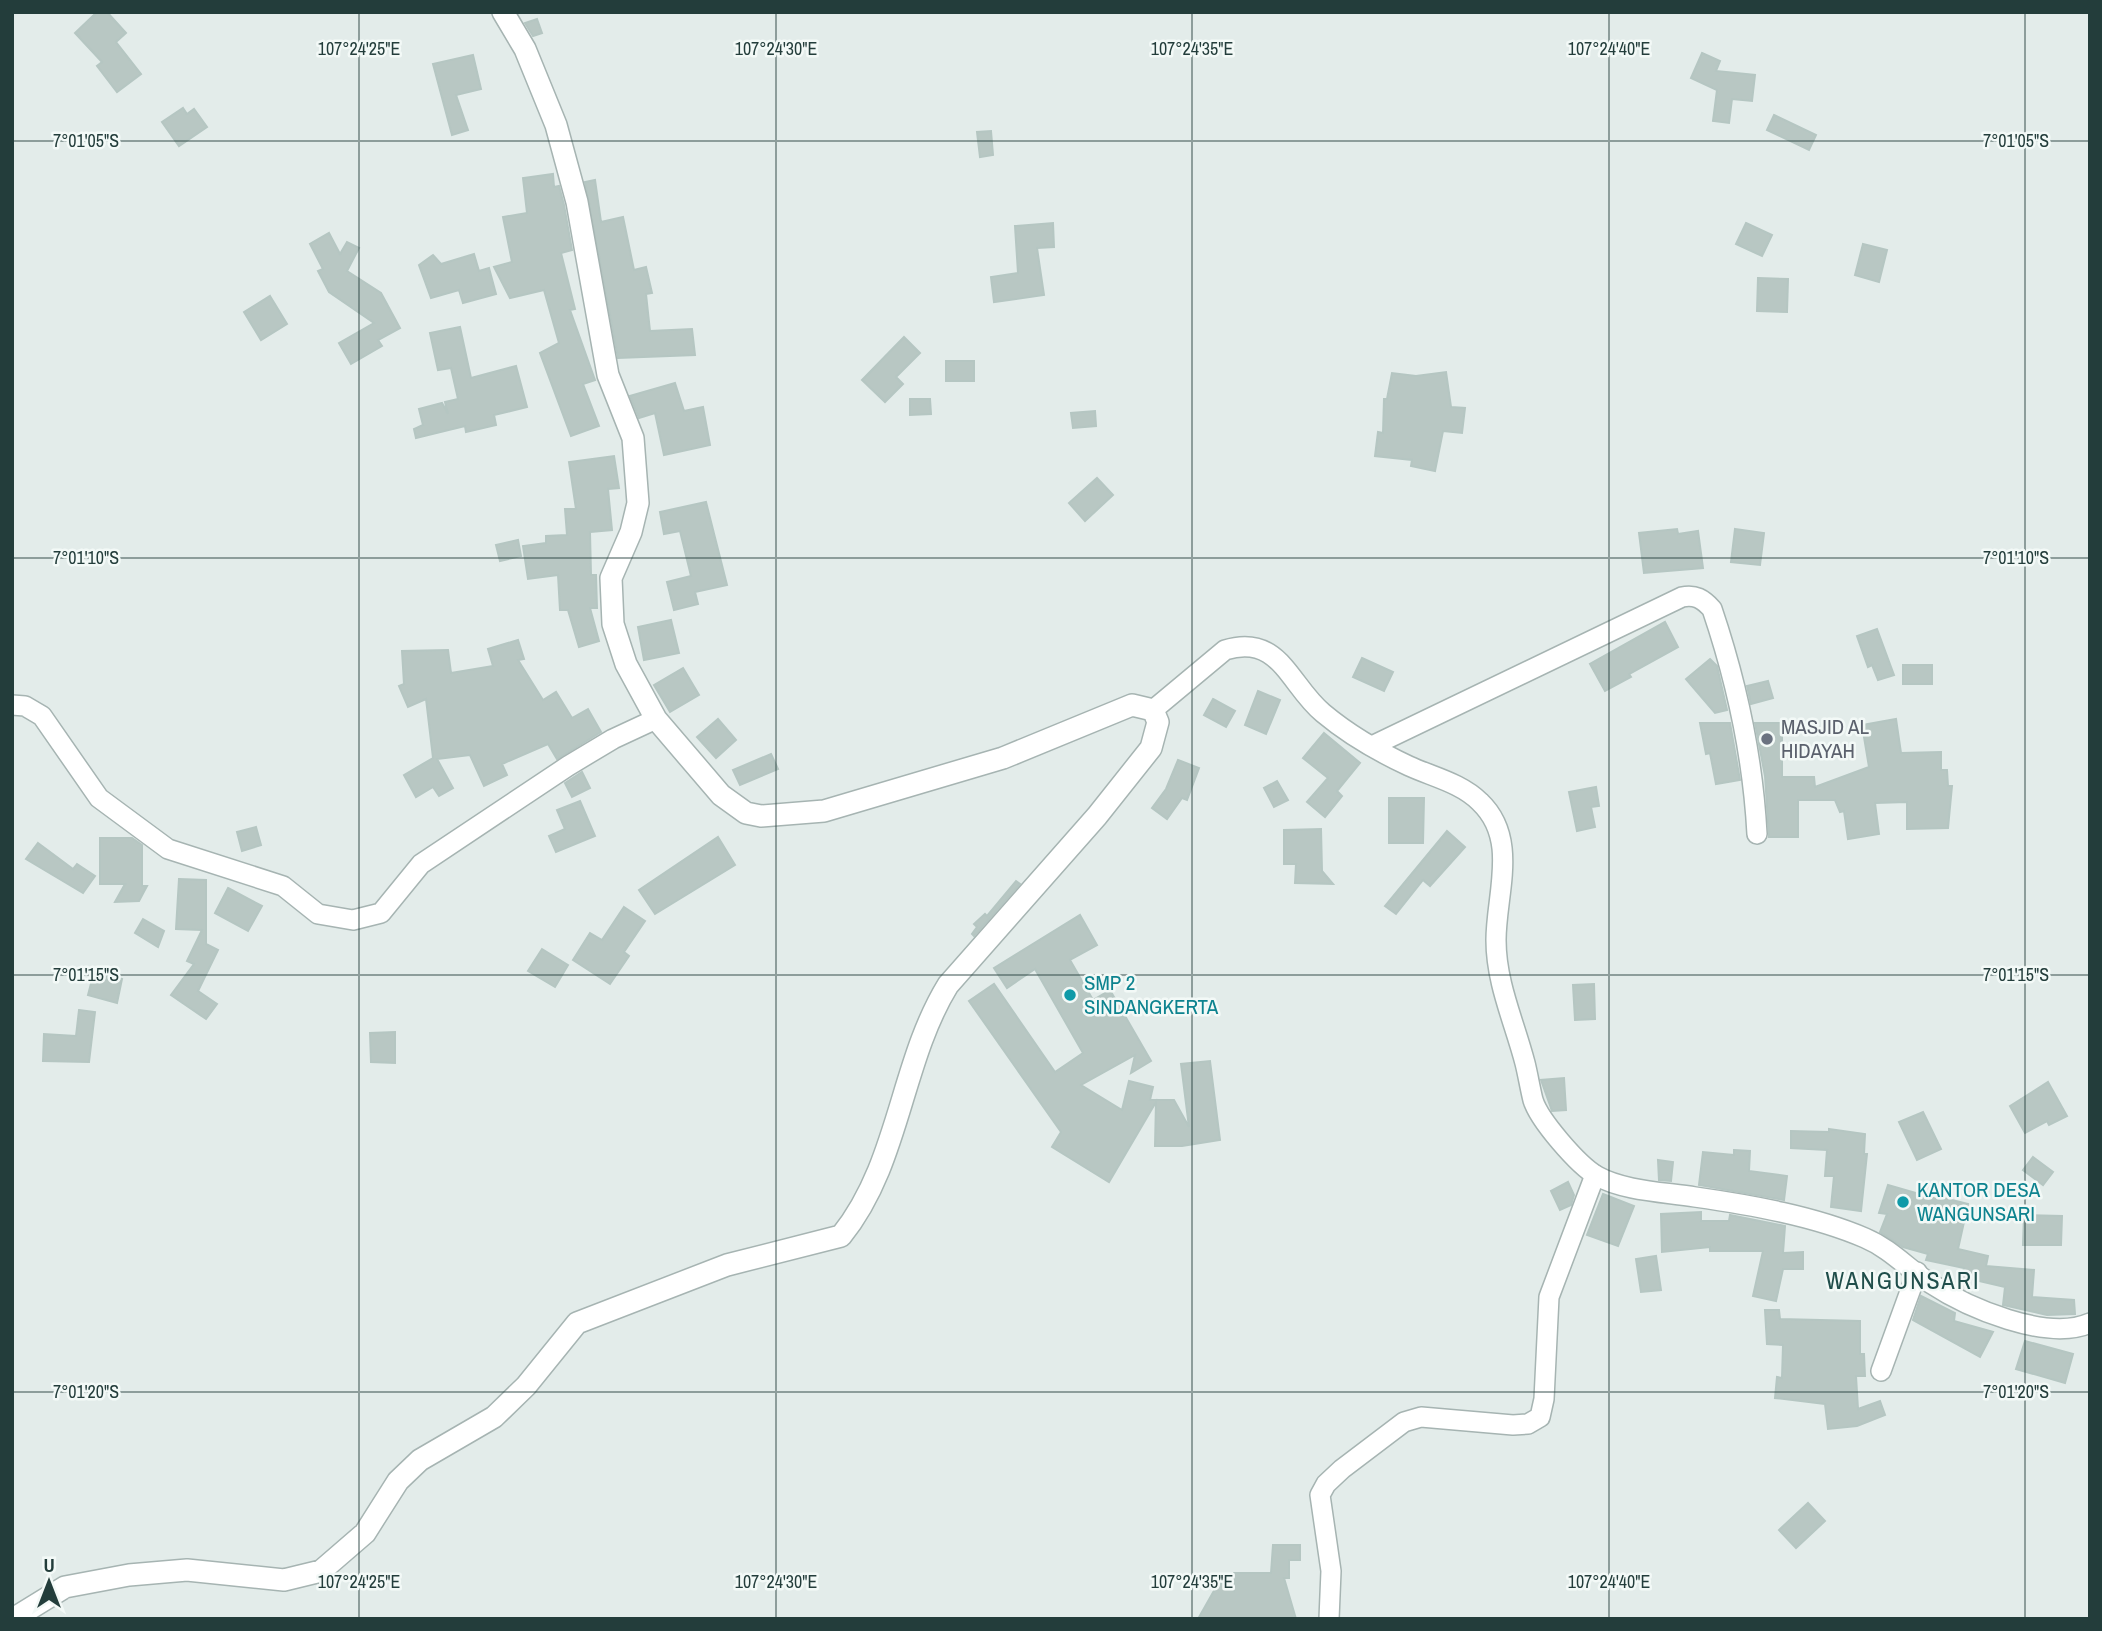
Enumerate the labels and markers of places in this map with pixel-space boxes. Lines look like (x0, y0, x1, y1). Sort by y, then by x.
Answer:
place label: MASJID AL HIDAYAH (1781, 712, 1869, 765)
marker: MASJID AL HIDAYAH (1759, 731, 1775, 747)
place label: SMP 2 SINDANGKERTA (1084, 968, 1219, 1021)
marker: SMP 2 SINDANGKERTA (1062, 987, 1078, 1003)
place label: KANTOR DESA WANGUNSARI (1917, 1175, 2041, 1228)
marker: KANTOR DESA WANGUNSARI (1895, 1194, 1911, 1210)

